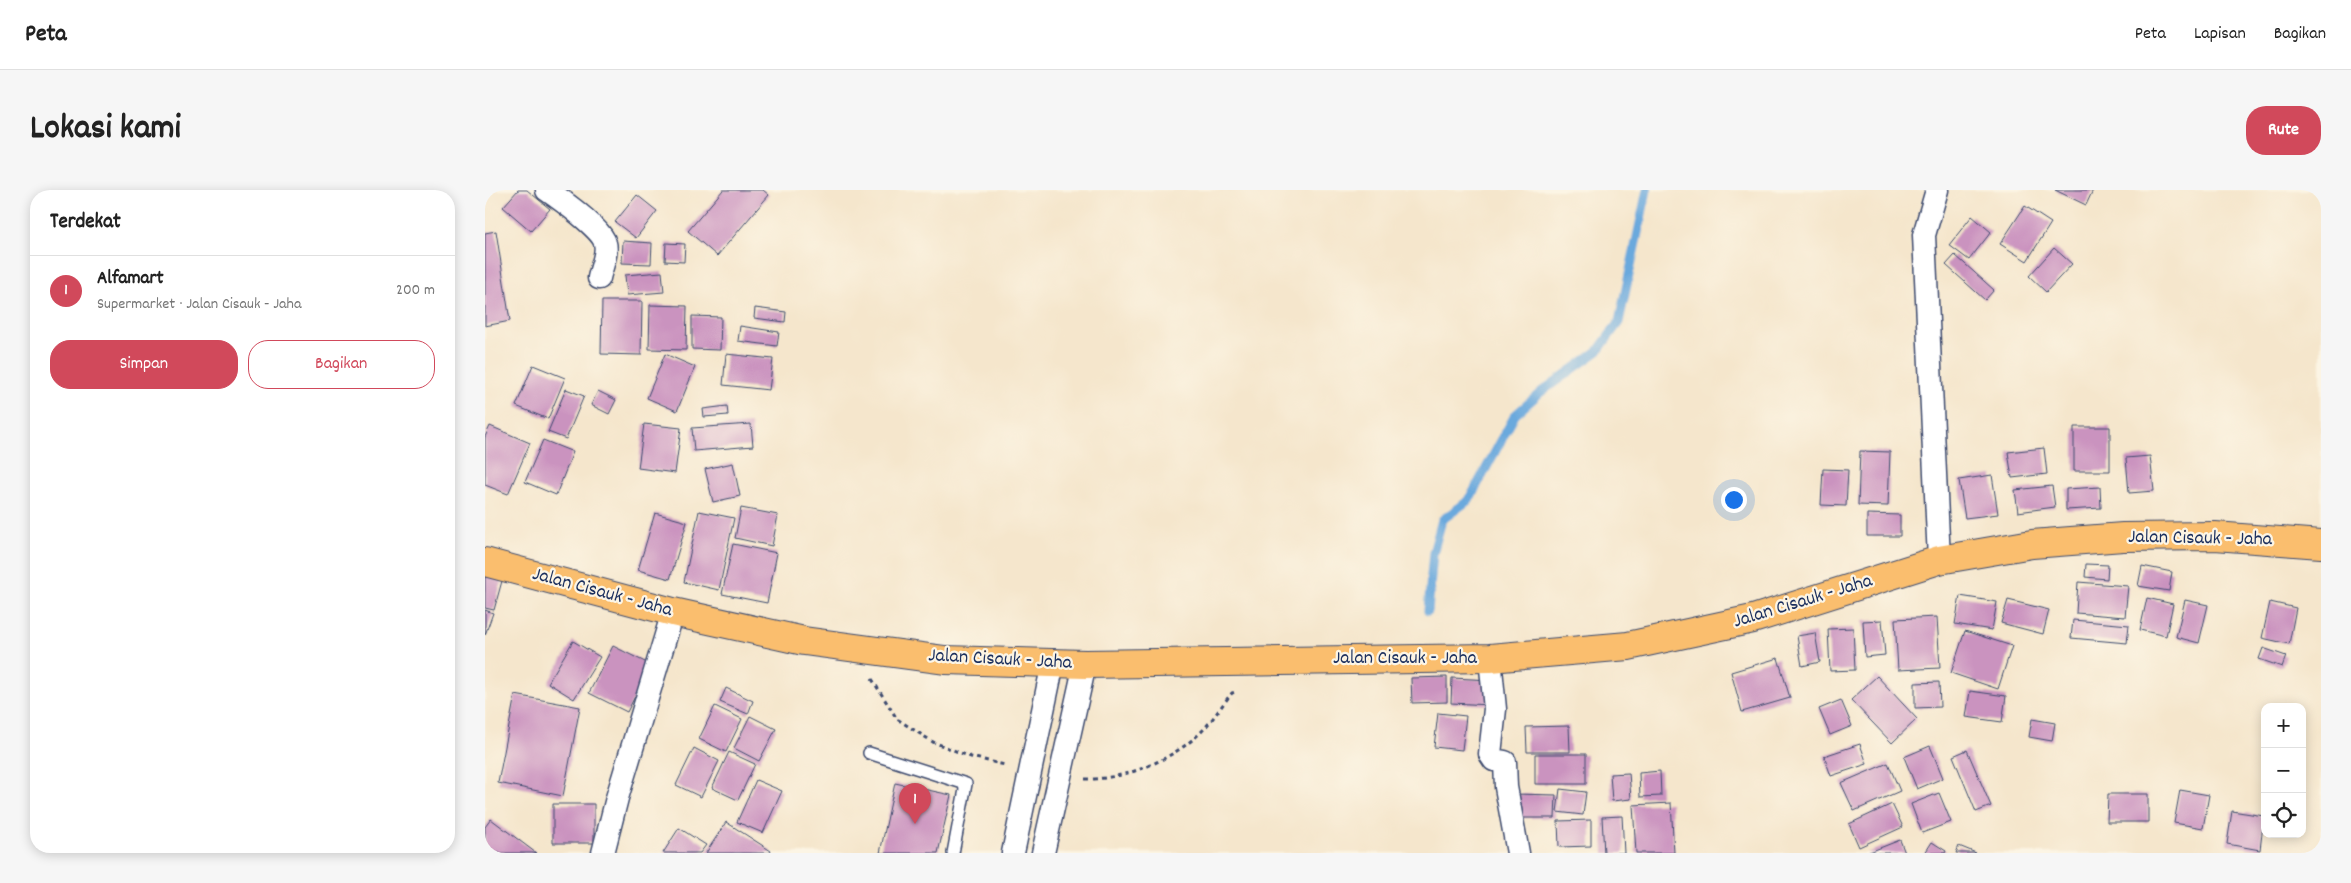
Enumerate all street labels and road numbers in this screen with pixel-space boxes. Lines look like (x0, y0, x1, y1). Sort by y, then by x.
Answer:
street label: Jalan Cisauk - Jaha (2128, 524, 2273, 554)
street label: Jalan Cisauk - Jaha (529, 561, 676, 625)
street label: Jalan Cisauk - Jaha (1730, 567, 1877, 636)
street label: Jalan Cisauk - Jaha (927, 642, 1073, 678)
street label: Jalan Cisauk - Jaha (1333, 645, 1478, 673)

